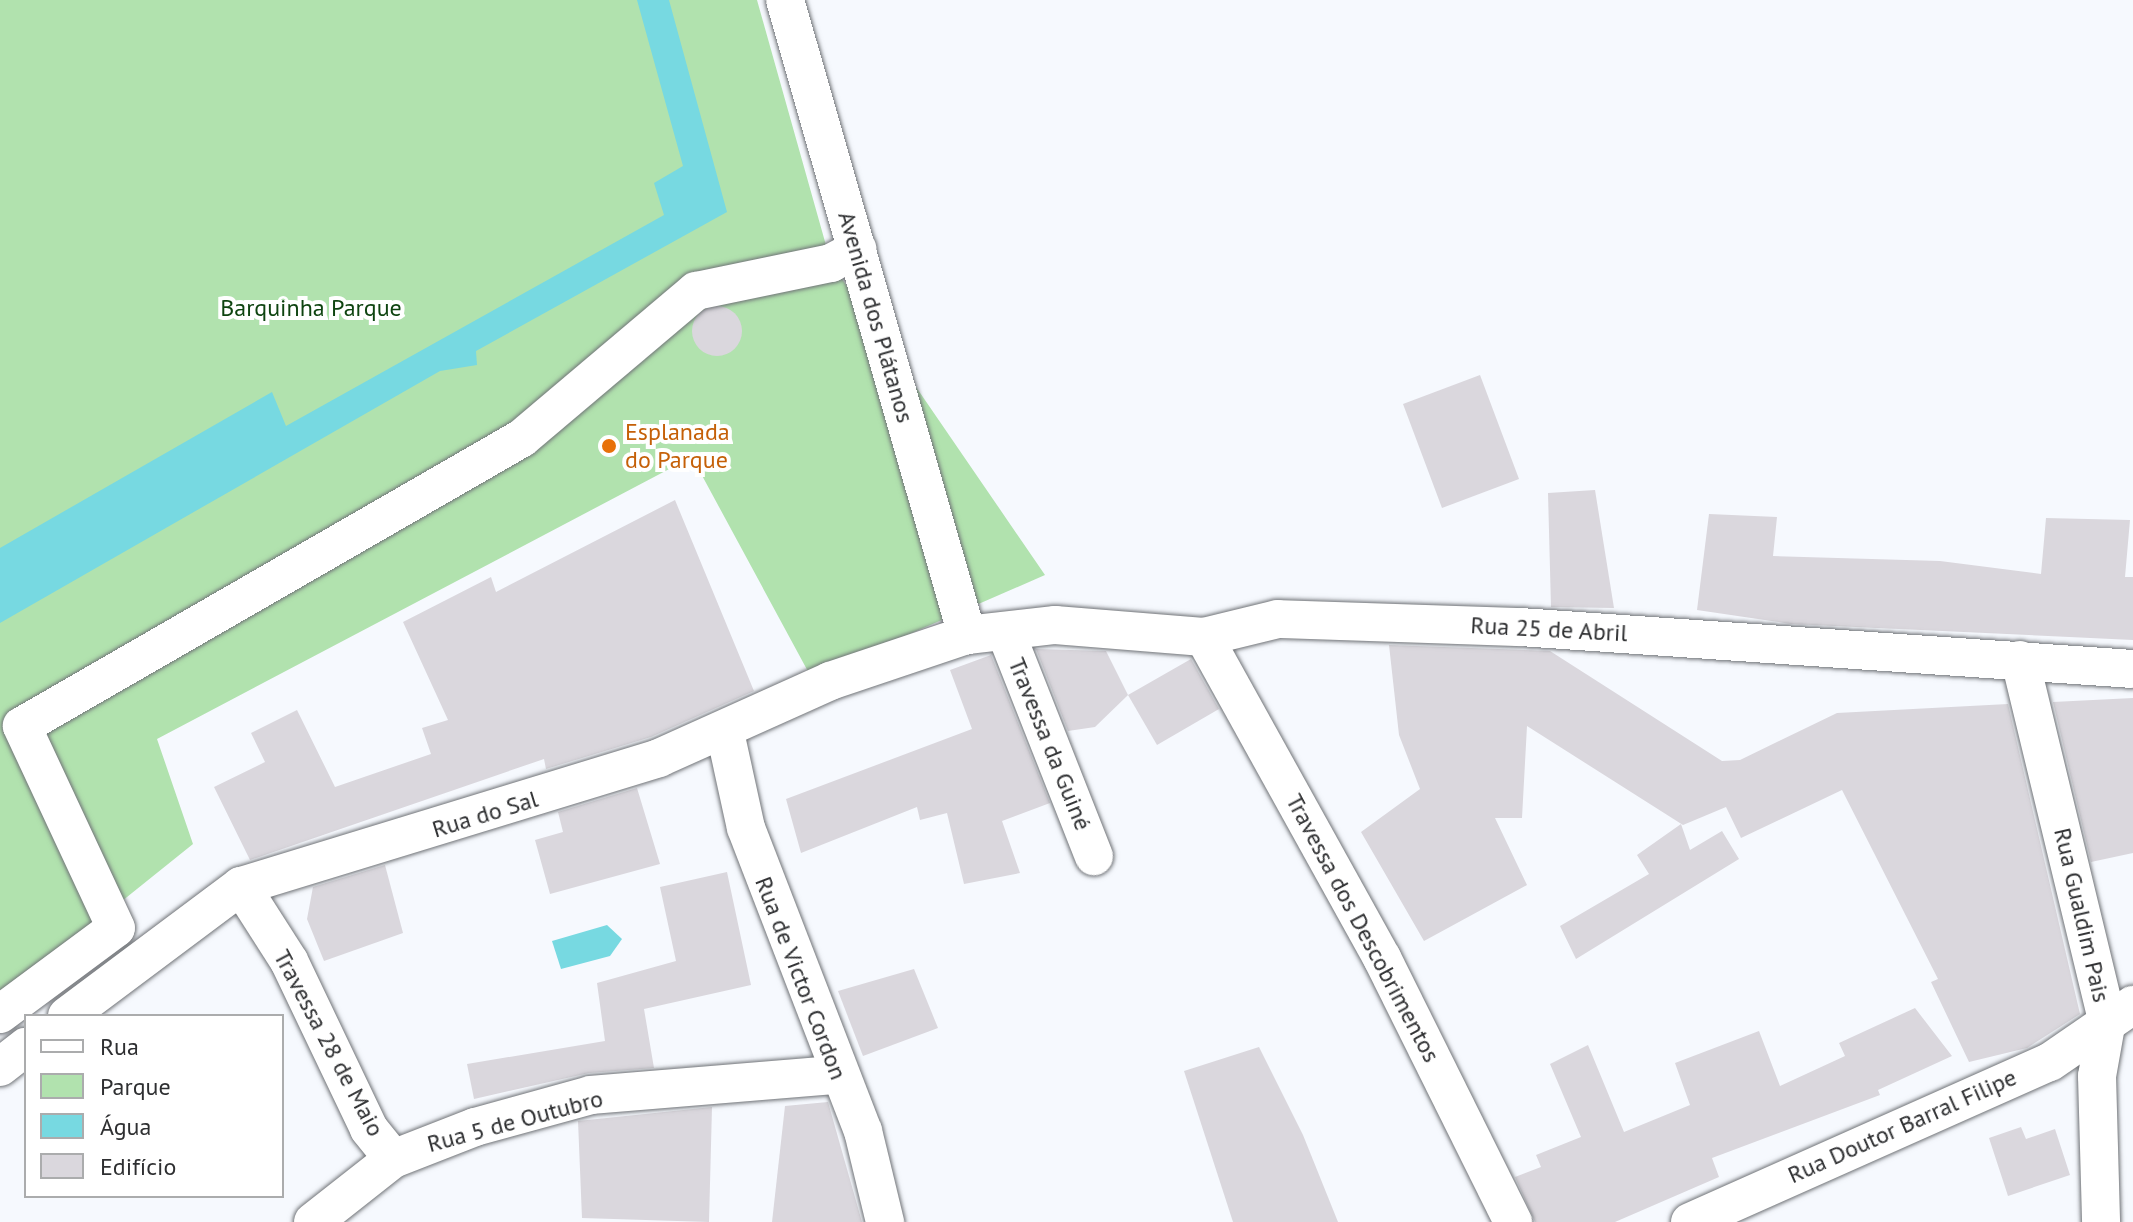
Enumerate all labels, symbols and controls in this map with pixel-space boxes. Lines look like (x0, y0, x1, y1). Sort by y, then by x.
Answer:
street label: Avenida dos Plátanos (832, 208, 920, 426)
park label: Barquinha Parque (220, 294, 402, 322)
place label: Esplanada do Parque (625, 418, 730, 474)
marker: Esplanada do Parque (600, 437, 618, 455)
street label: Rua 25 de Abril (1469, 610, 1629, 648)
street label: Travessa da Guiné (1002, 654, 1098, 834)
street label: Rua do Sal (429, 784, 541, 844)
street label: Travessa dos Descobrimentos (1280, 789, 1446, 1067)
street label: Rua Gualdim Pais (2048, 825, 2116, 1005)
street label: Rua de Victor Cordon (749, 872, 853, 1084)
street label: Travessa 28 de Maio (268, 945, 390, 1141)
legend (24, 1014, 284, 1198)
text: Rua (100, 1031, 139, 1062)
street label: Rua Doutor Barral Filipe (1783, 1063, 2021, 1189)
text: Parque (100, 1071, 171, 1102)
street label: Rua 5 de Outubro (424, 1084, 606, 1158)
text: Água (100, 1111, 151, 1142)
text: Edifício (100, 1151, 176, 1182)

